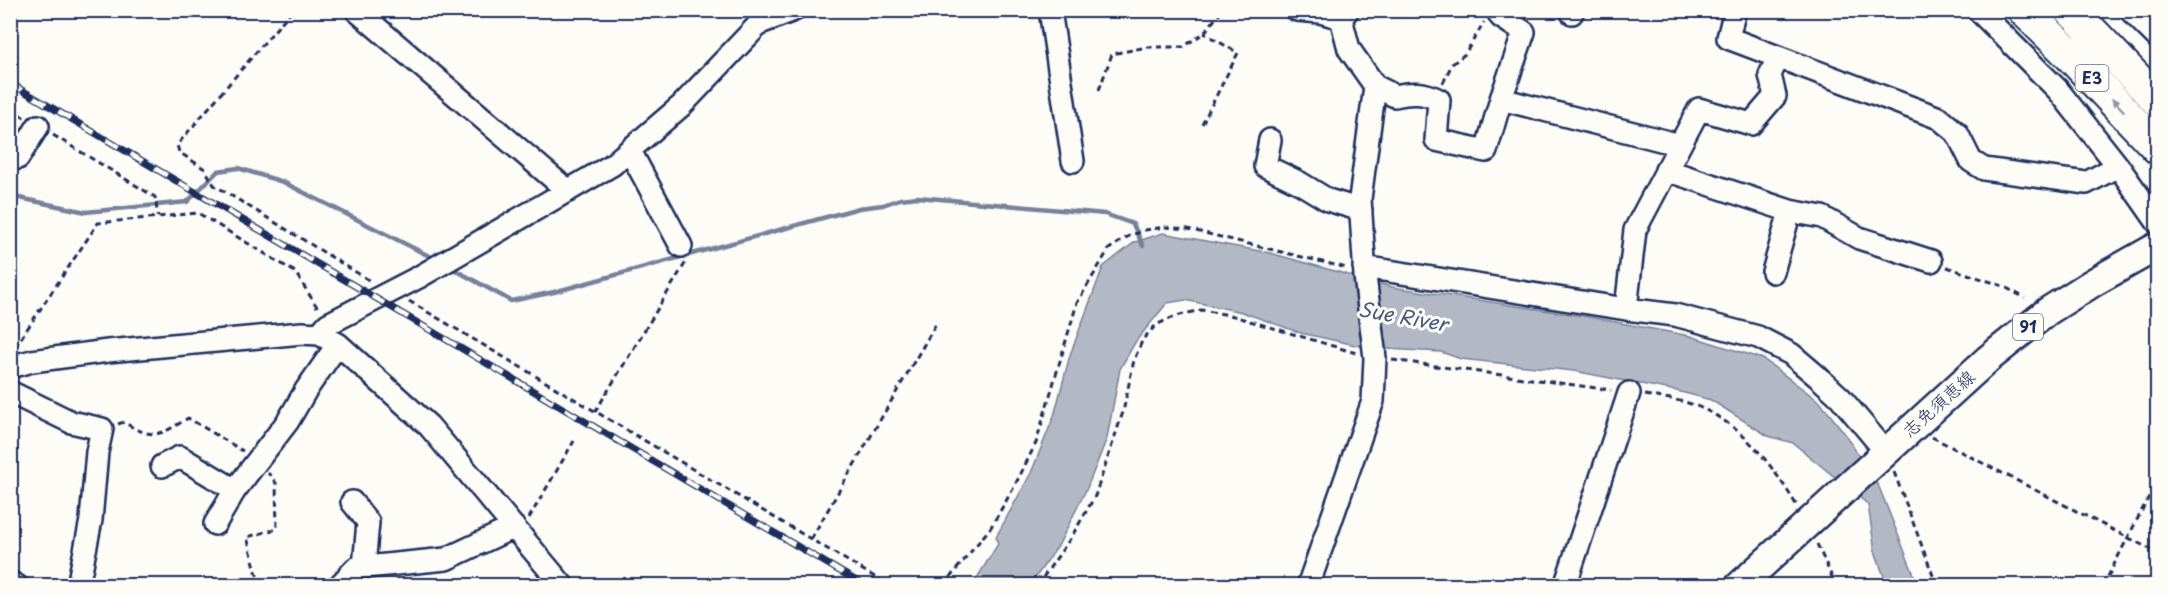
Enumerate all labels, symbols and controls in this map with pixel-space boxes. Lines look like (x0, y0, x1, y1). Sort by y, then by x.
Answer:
road number: E3 (2076, 65, 2108, 91)
one-way arrow (2112, 98, 2125, 113)
water label: Sue River (1356, 293, 1453, 339)
road number: 91 (2013, 314, 2043, 340)
street label: 志免須恵線 (1896, 363, 1980, 443)

